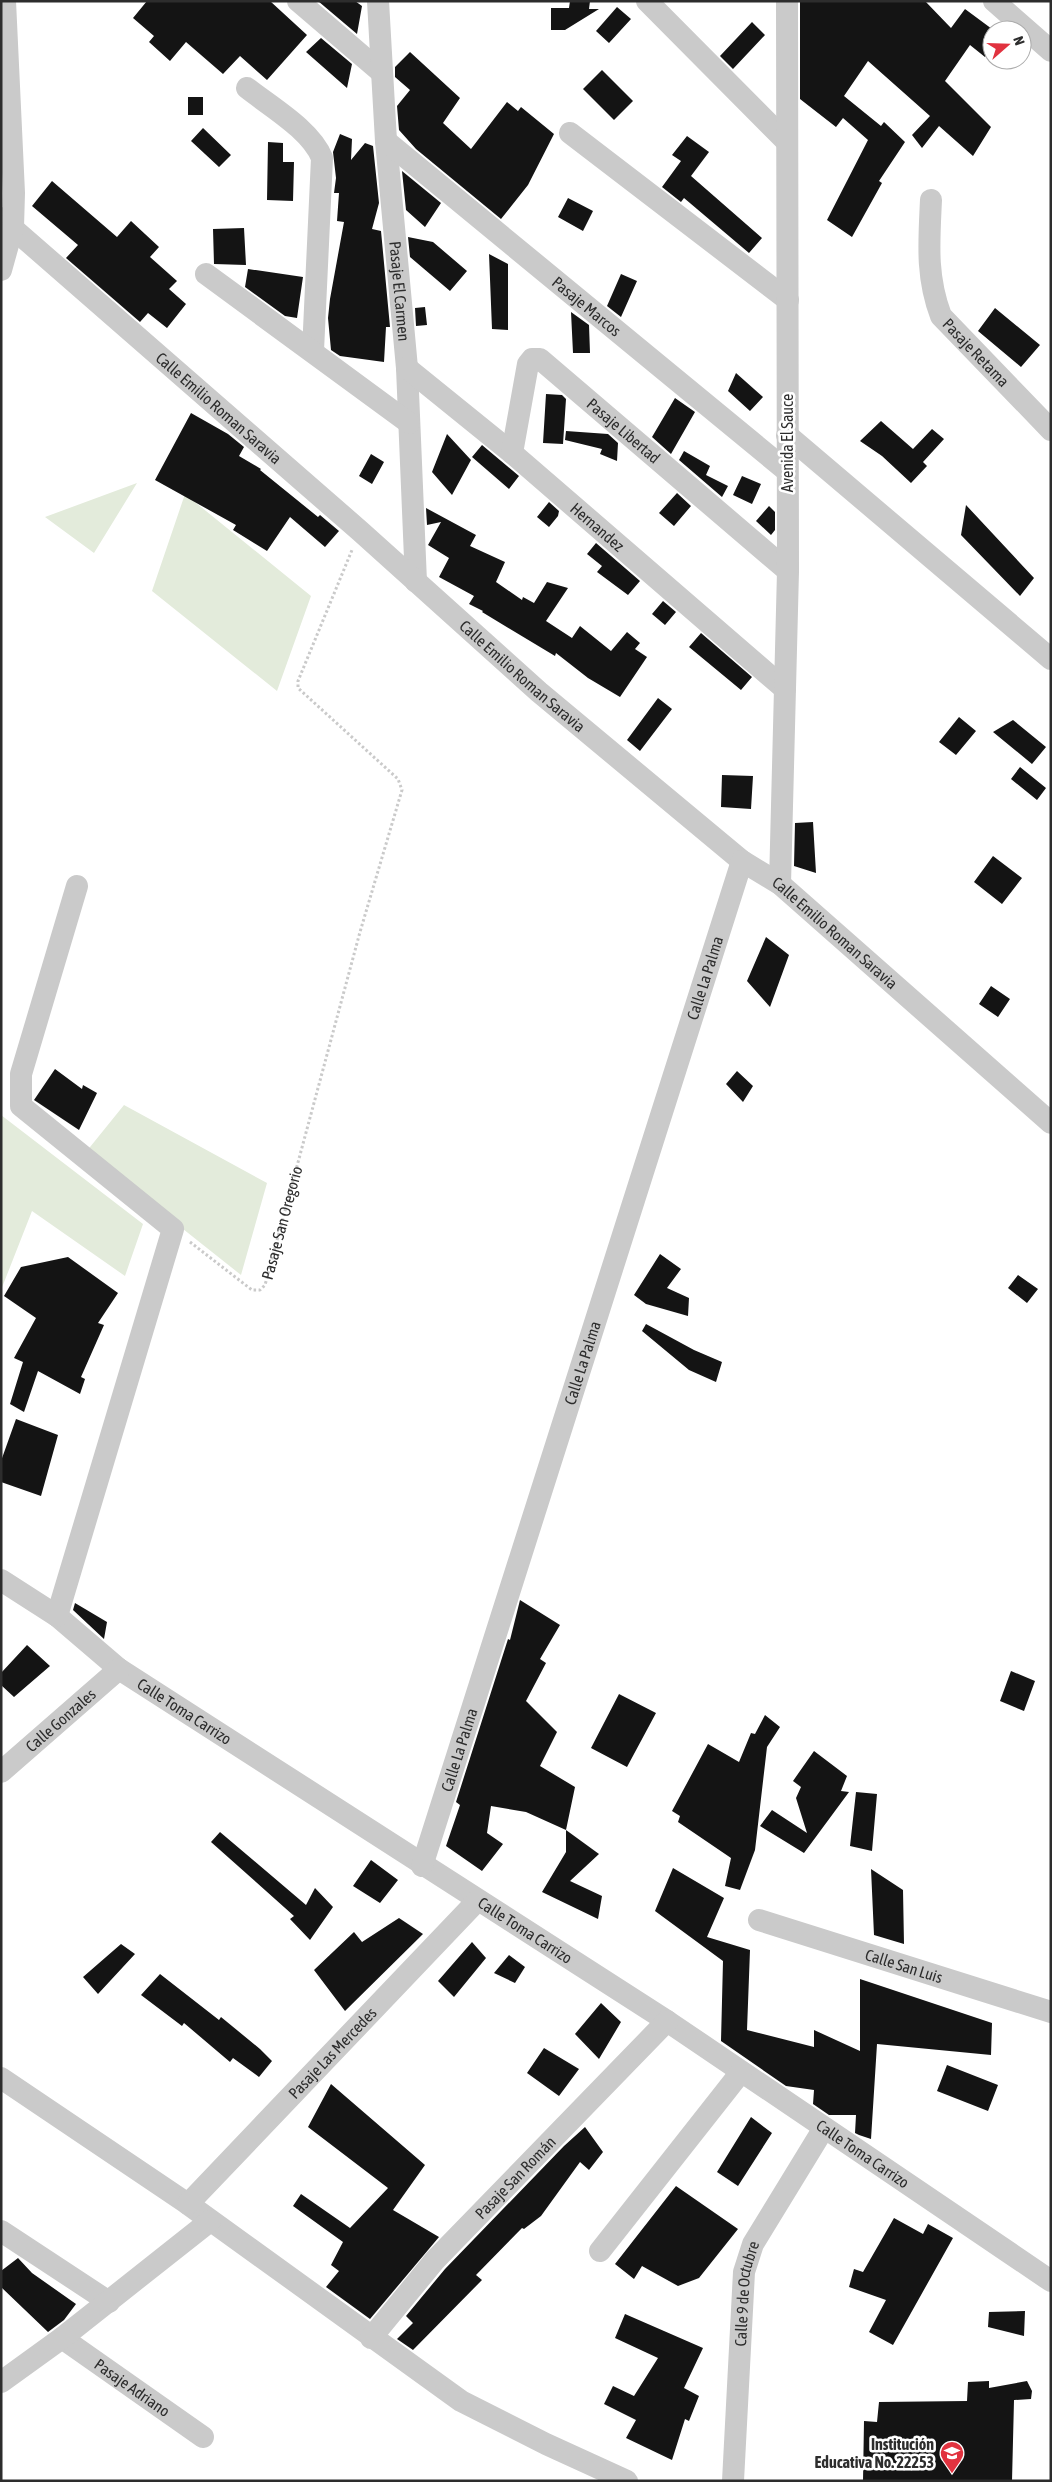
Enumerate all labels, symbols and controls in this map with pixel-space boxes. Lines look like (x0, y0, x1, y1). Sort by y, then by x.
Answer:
north arrow (982, 20, 1032, 70)
text: N (1010, 34, 1028, 47)
street label: Pasaje El Carmen (386, 240, 413, 342)
street label: Pasaje Marcos (549, 273, 625, 340)
street label: Pasaje Retama (939, 315, 1013, 390)
street label: Calle Emilio Roman Saravia (152, 348, 285, 467)
street label: Pasaje Libertad (584, 394, 664, 467)
street label: Avenida El Sauce (778, 394, 796, 492)
street label: Hernandez (567, 499, 628, 555)
street label: Calle Emilio Roman Saravia (456, 616, 589, 736)
street label: Calle Emilio Roman Saravia (769, 873, 901, 992)
street label: Calle La Palma (683, 934, 726, 1022)
street label: Pasaje San Oregorio (258, 1164, 306, 1281)
street label: Calle La Palma (560, 1319, 604, 1407)
street label: Calle Toma Carrizo (134, 1674, 235, 1748)
street label: Calle Gonzales (22, 1685, 99, 1755)
street label: Calle La Palma (437, 1706, 481, 1794)
street label: Calle Toma Carrizo (475, 1893, 576, 1967)
street label: Calle San Luis (863, 1945, 945, 1986)
street label: Pasaje Las Mercedes (285, 2003, 380, 2102)
street label: Calle Toma Carrizo (813, 2116, 913, 2191)
street label: Pasaje San Román (471, 2132, 559, 2222)
street label: Calle 9 de Octubre (731, 2239, 762, 2347)
street label: Pasaje Adriano (91, 2355, 174, 2420)
place label: Institución Educativa No. 22253 (815, 2435, 934, 2471)
school or university icon: Institución Educativa No. 22253 (939, 2440, 965, 2474)

